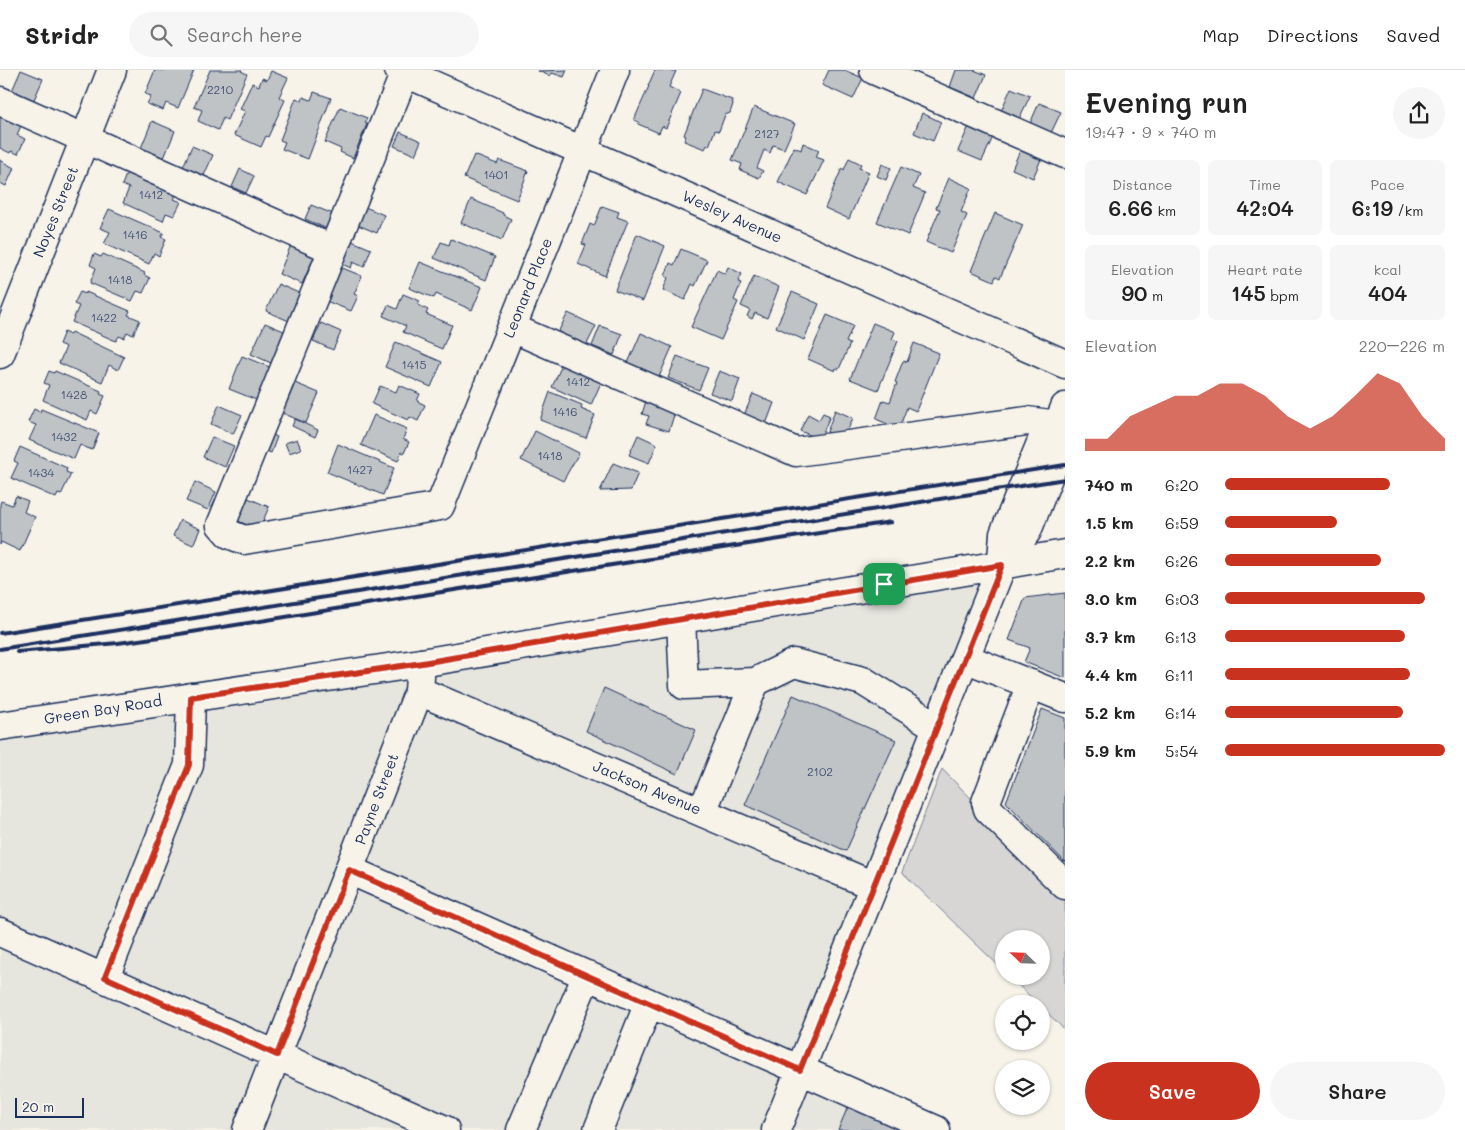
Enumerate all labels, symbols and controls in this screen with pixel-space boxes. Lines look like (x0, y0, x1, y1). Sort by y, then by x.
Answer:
search box (129, 12, 479, 57)
text: Stridr (25, 19, 99, 50)
icon: search (147, 21, 175, 49)
text: Search here (187, 22, 303, 47)
text: Map (1202, 23, 1239, 47)
text: Directions (1267, 23, 1359, 47)
text: Saved (1387, 23, 1440, 47)
house number: 2210 (207, 81, 234, 97)
text: Evening run (1085, 84, 1248, 120)
button: share (1393, 87, 1445, 139)
text: 19:47 · 9 × 740 m (1085, 121, 1216, 142)
house number: 2127 (754, 125, 780, 141)
street label: Noyes Street (28, 163, 82, 260)
house number: 1401 (483, 166, 509, 182)
text: Distance (1112, 175, 1172, 194)
text: Time (1249, 175, 1281, 194)
text: Pace (1371, 175, 1405, 194)
street label: Wesley Avenue (679, 185, 785, 247)
house number: 1412 (139, 186, 163, 202)
text: 6.66 (1109, 194, 1153, 221)
text: 42:04 (1236, 194, 1294, 221)
text: 6:19 (1352, 194, 1393, 221)
text: km (1153, 201, 1176, 220)
text: /km (1393, 201, 1423, 220)
house number: 1416 (122, 226, 148, 242)
street label: Leonard Place (498, 235, 556, 340)
text: Elevation (1111, 260, 1174, 279)
text: Heart rate (1227, 260, 1303, 279)
text: kcal (1374, 260, 1402, 279)
house number: 1418 (107, 271, 133, 287)
text: 90 (1122, 279, 1147, 306)
text: 145 (1231, 279, 1266, 306)
text: 404 (1368, 279, 1407, 306)
text: m (1147, 286, 1163, 305)
text: bpm (1266, 286, 1299, 305)
house number: 1422 (91, 309, 117, 325)
text: Elevation (1085, 335, 1157, 356)
text: 220–226 m (1359, 335, 1445, 356)
house number: 1415 (402, 356, 426, 372)
house number: 1412 (566, 373, 590, 389)
house number: 1428 (61, 386, 87, 402)
house number: 1416 (552, 403, 578, 419)
house number: 1432 (51, 428, 77, 444)
house number: 1418 (537, 447, 563, 463)
house number: 1427 (347, 461, 373, 477)
house number: 1434 (28, 464, 54, 480)
text: 740 m (1085, 474, 1133, 495)
text: 6:20 (1165, 474, 1198, 495)
text: 1.5 km (1085, 512, 1133, 533)
text: 6:59 (1165, 512, 1198, 533)
text: 2.2 km (1085, 550, 1135, 571)
text: 6:26 (1165, 550, 1198, 571)
pin (863, 563, 905, 605)
icon: arrive (870, 570, 898, 598)
text: 3.0 km (1085, 588, 1137, 609)
text: 6:03 (1165, 588, 1199, 609)
text: 3.7 km (1085, 626, 1136, 647)
text: 6:13 (1165, 626, 1196, 647)
text: 4.4 km (1085, 664, 1137, 685)
text: 6:11 (1165, 664, 1194, 685)
street label: Green Bay Road (43, 690, 163, 728)
text: 5.2 km (1085, 702, 1135, 723)
text: 6:14 (1165, 702, 1196, 723)
text: 5.9 km (1085, 740, 1136, 761)
text: 5:54 (1165, 740, 1198, 761)
street label: Payne Street (349, 750, 403, 847)
street label: Jackson Avenue (590, 755, 704, 819)
house number: 2102 (807, 763, 833, 779)
north arrow (995, 930, 1050, 985)
map controls (995, 930, 1050, 1115)
button: locate (995, 995, 1050, 1050)
button: layers (995, 1060, 1050, 1115)
button: Save (1085, 1062, 1260, 1120)
button: Share (1270, 1062, 1445, 1120)
scale bar (15, 1095, 84, 1118)
text: 20 m (22, 1097, 54, 1116)

